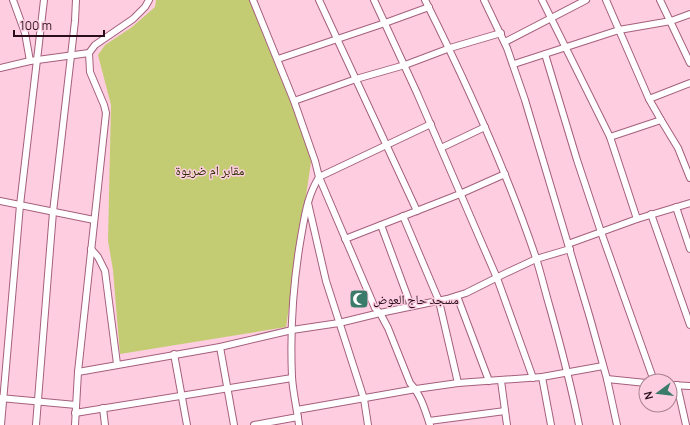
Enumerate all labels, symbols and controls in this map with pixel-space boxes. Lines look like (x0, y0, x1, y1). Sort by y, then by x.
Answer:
scale bar (14, 12, 104, 38)
text: 100 m (20, 17, 52, 34)
park label: مقابر ام ضريوة (175, 161, 245, 179)
mosque icon: مسجد حاج العوض (348, 288, 370, 310)
place label: مسجد حاج العوض (373, 290, 459, 309)
north arrow (638, 373, 678, 413)
text: N (640, 390, 656, 401)

